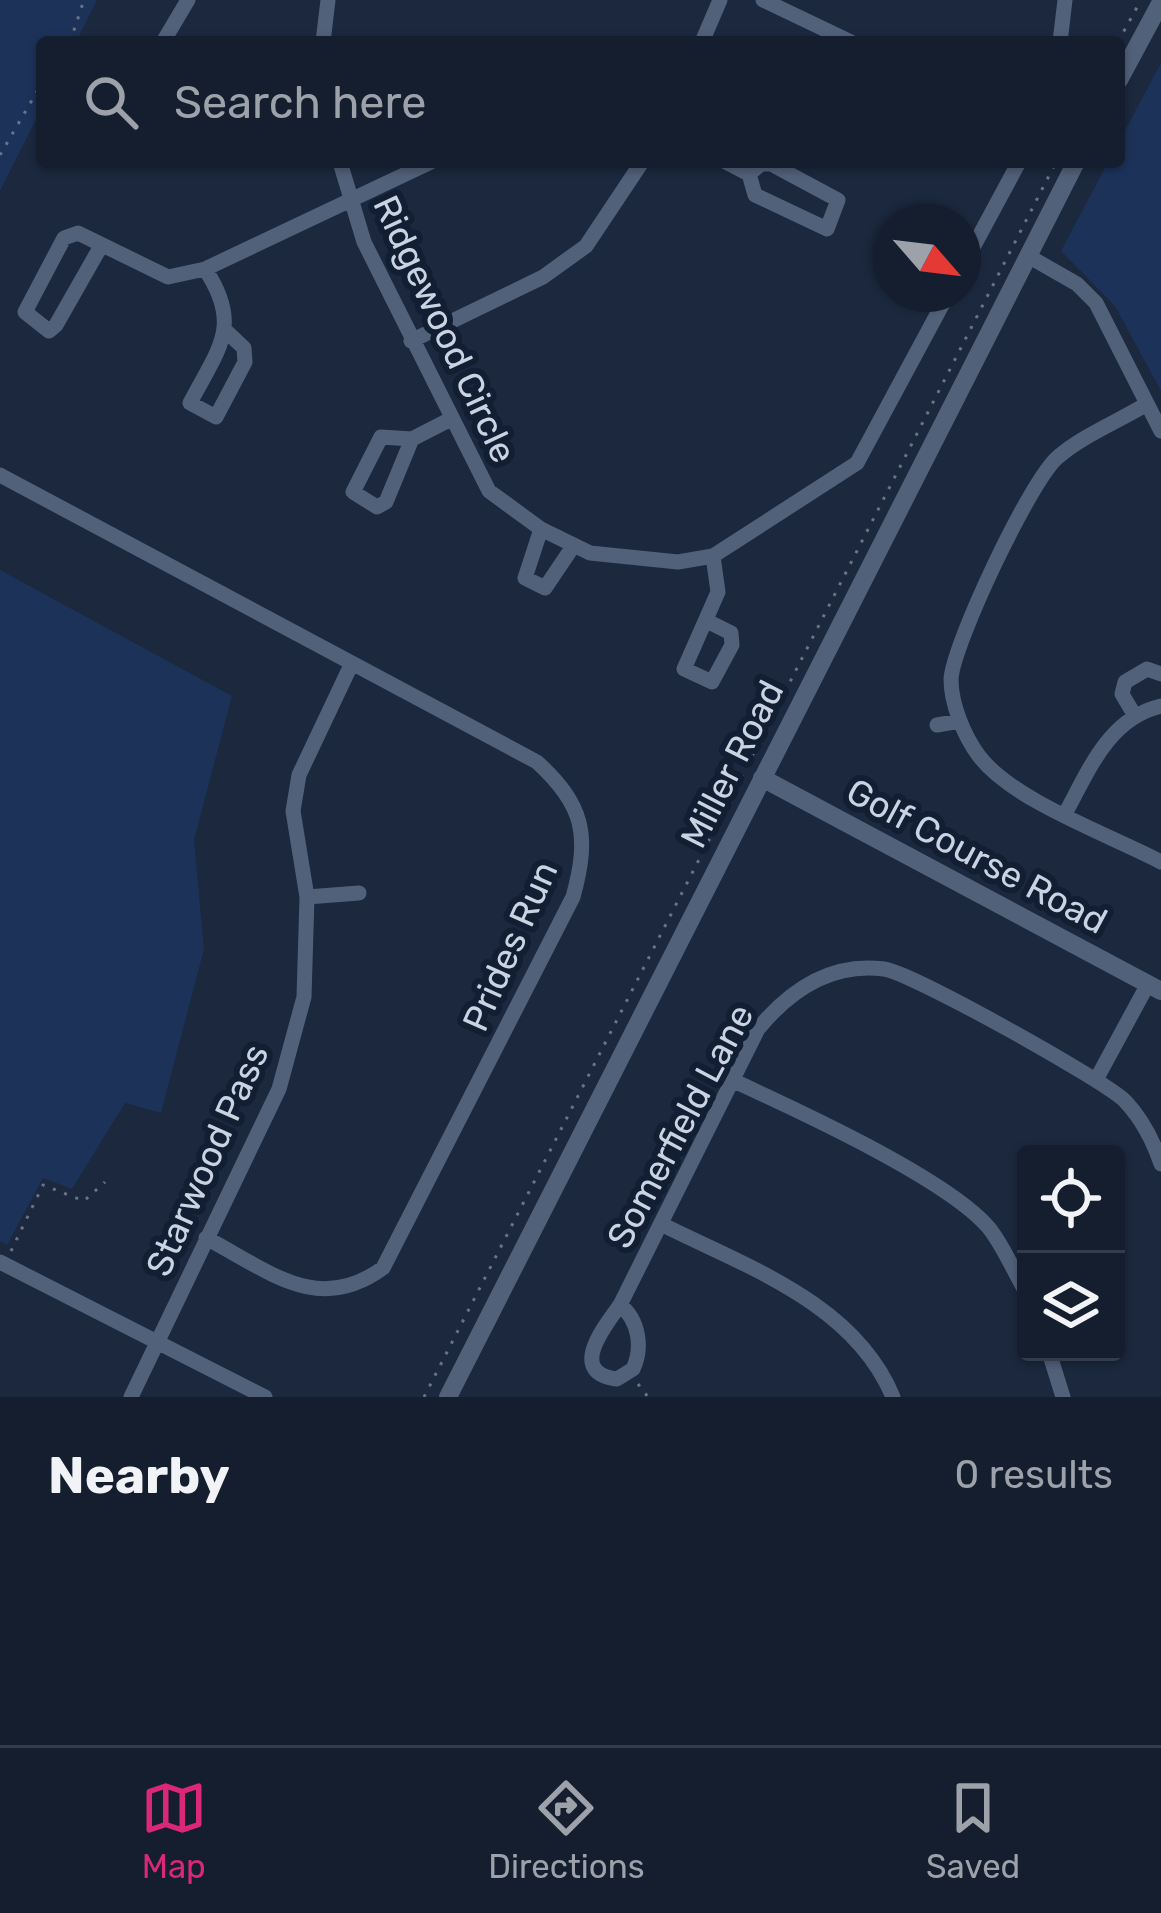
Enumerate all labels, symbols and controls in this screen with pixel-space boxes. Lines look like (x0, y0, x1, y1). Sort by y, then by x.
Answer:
search box (36, 36, 1125, 168)
icon: search (78, 69, 144, 135)
text: Search here (174, 76, 426, 129)
street label: Ridgewood Circle (364, 189, 526, 469)
north arrow (873, 204, 981, 312)
street label: Miller Road (672, 673, 792, 855)
street label: Golf Course Road (840, 769, 1114, 943)
street label: Prides Run (453, 854, 567, 1038)
street label: Somerfield Lane (598, 997, 762, 1255)
street label: Starwood Pass (137, 1037, 277, 1283)
map controls (1017, 1145, 1125, 1361)
button: locate (1017, 1145, 1125, 1253)
button: layers (1017, 1253, 1125, 1361)
text: Nearby (48, 1445, 230, 1506)
text: 0 results (954, 1452, 1113, 1498)
tab: Map (141, 1775, 207, 1886)
tab: Directions (488, 1775, 645, 1886)
tab: Saved (926, 1775, 1020, 1886)

